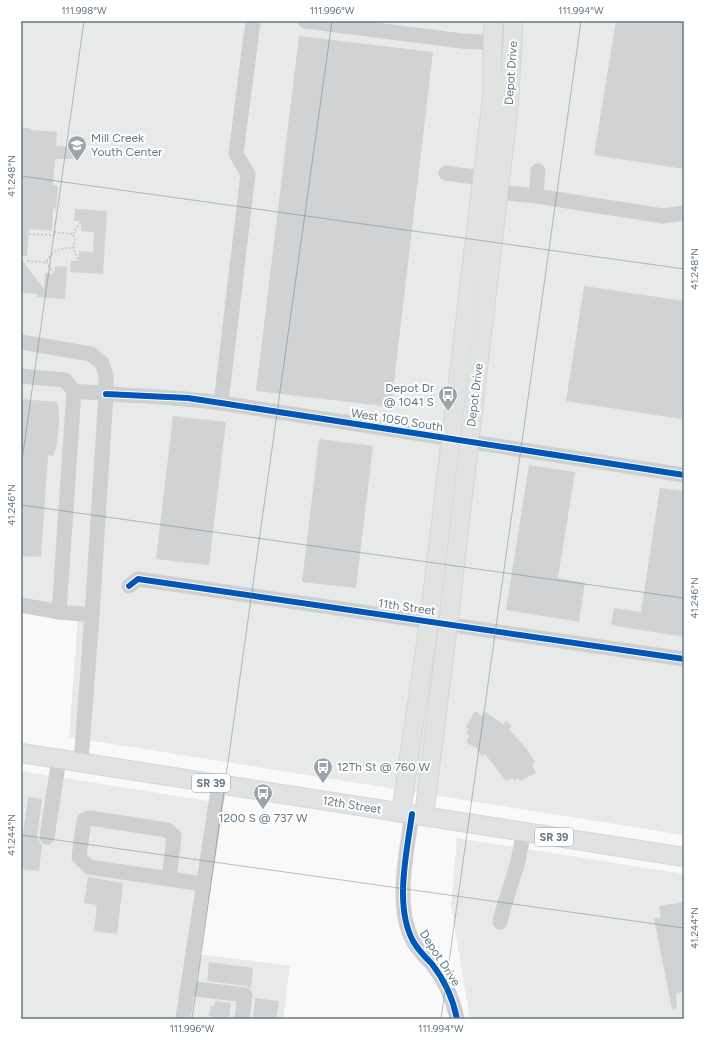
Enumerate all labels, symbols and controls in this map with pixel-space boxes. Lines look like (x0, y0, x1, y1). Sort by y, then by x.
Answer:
text: 111.998°W (61, 4, 107, 17)
text: 111.996°W (310, 4, 355, 17)
text: 111.994°W (558, 4, 604, 17)
street label: Depot Drive (502, 40, 520, 105)
place label: Mill Creek Youth Center (91, 131, 162, 159)
school or university icon: Mill Creek Youth Center (66, 134, 88, 162)
text: 41.248°N (5, 155, 18, 197)
text: 41.248°N (688, 248, 701, 290)
street label: Depot Drive (464, 362, 486, 428)
place label: Depot Dr @ 1041 S (384, 381, 434, 409)
bus stop icon: Depot Dr @ 1041 S (437, 384, 459, 412)
street label: West 1050 South (350, 406, 444, 434)
text: 41.246°N (5, 484, 18, 526)
text: 41.246°N (688, 577, 701, 619)
street label: 11th Street (377, 596, 437, 618)
bus stop icon: 12Th St @ 760 W (312, 756, 334, 784)
place label: 12Th St @ 760 W (337, 760, 431, 774)
road number: SR 39 (192, 774, 230, 792)
bus stop icon: 1200 S @ 737 W (252, 782, 274, 810)
street label: 12th Street (322, 793, 383, 817)
place label: 1200 S @ 737 W (218, 811, 308, 825)
text: 41.244°N (5, 814, 18, 856)
road number: SR 39 (535, 828, 573, 846)
text: 41.244°N (688, 907, 701, 949)
street label: Depot Drive (417, 927, 464, 989)
text: 111.996°W (170, 1022, 215, 1035)
text: 111.994°W (418, 1022, 464, 1035)

